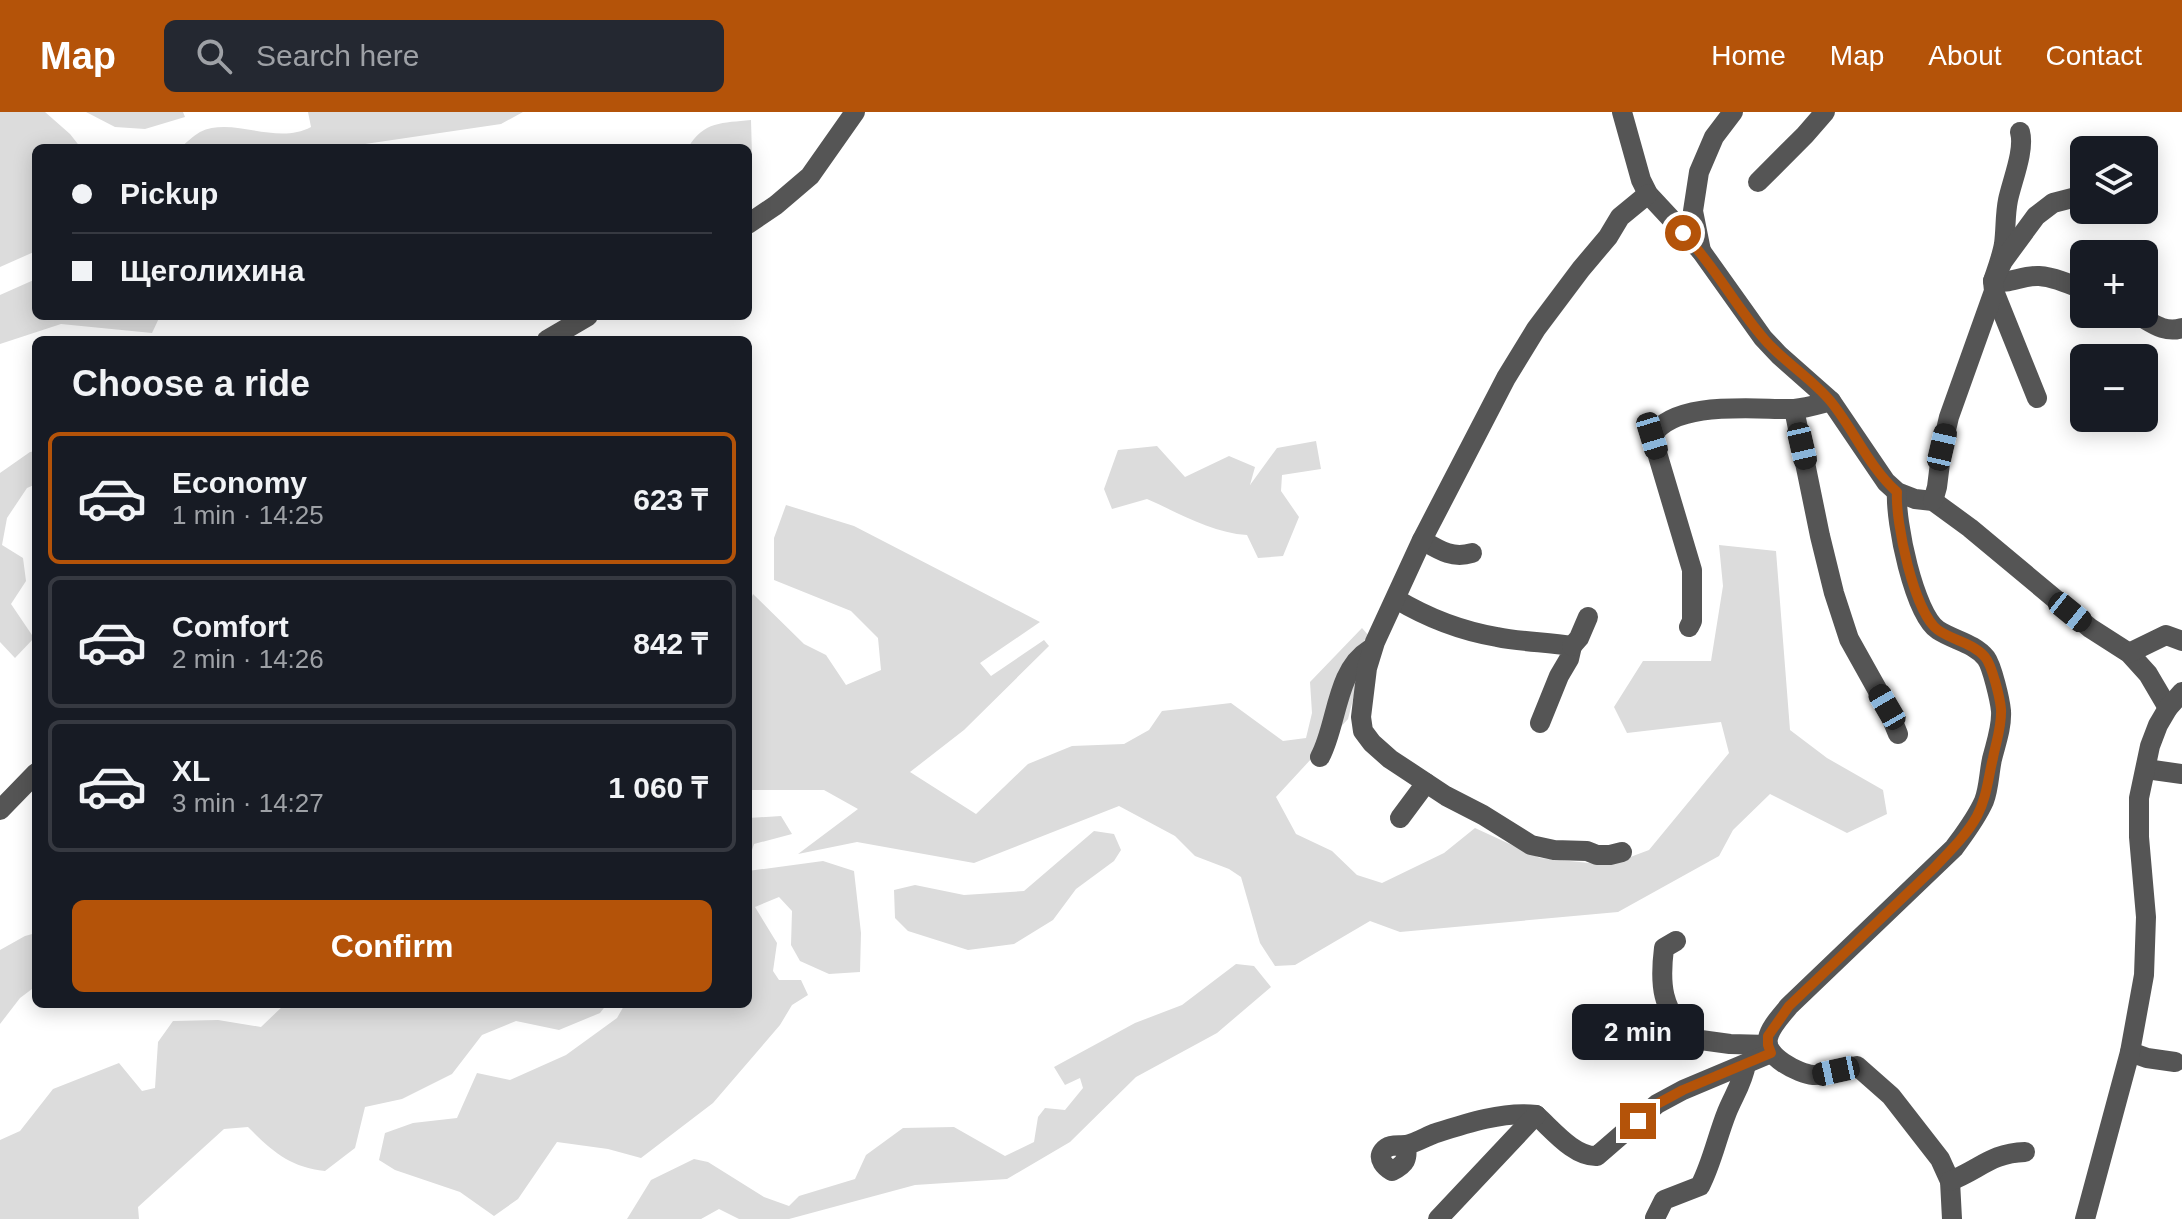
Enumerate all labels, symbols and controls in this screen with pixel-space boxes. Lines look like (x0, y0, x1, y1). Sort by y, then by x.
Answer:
search box (164, 20, 724, 92)
icon: search (192, 34, 236, 78)
text: Map (40, 35, 116, 77)
text: Search here (256, 39, 419, 72)
text: Home (1711, 40, 1786, 71)
text: Map (1830, 40, 1884, 71)
text: About (1928, 40, 2002, 71)
text: Contact (2046, 40, 2142, 71)
map controls (2070, 136, 2158, 432)
button: layers (2070, 136, 2158, 224)
text: Pickup (120, 177, 218, 210)
route start (1665, 215, 1701, 251)
button: + (2070, 240, 2158, 328)
text: Щеголихина (120, 254, 304, 287)
button: − (2070, 344, 2158, 432)
text: Choose a ride (72, 363, 310, 404)
car (1634, 410, 1670, 462)
car (1785, 420, 1819, 472)
car (1925, 421, 1959, 473)
icon: car (76, 462, 148, 534)
text: Economy (172, 466, 307, 499)
text: 623 ₸ (633, 483, 708, 516)
text: 1 min · 14:25 (172, 500, 324, 530)
car (2044, 588, 2096, 636)
icon: car (76, 606, 148, 678)
text: Comfort (172, 610, 289, 643)
text: 842 ₸ (633, 627, 708, 660)
text: 2 min · 14:26 (172, 644, 324, 674)
car (1865, 680, 1909, 734)
icon: car (76, 750, 148, 822)
text: XL (172, 754, 210, 787)
text: 1 060 ₸ (608, 771, 708, 804)
text: 3 min · 14:27 (172, 788, 324, 818)
button: Confirm (72, 900, 712, 992)
callout: 2 min (1572, 1005, 1704, 1061)
text: 2 min (1604, 1017, 1672, 1047)
car (1810, 1054, 1862, 1088)
route end (1620, 1103, 1656, 1139)

